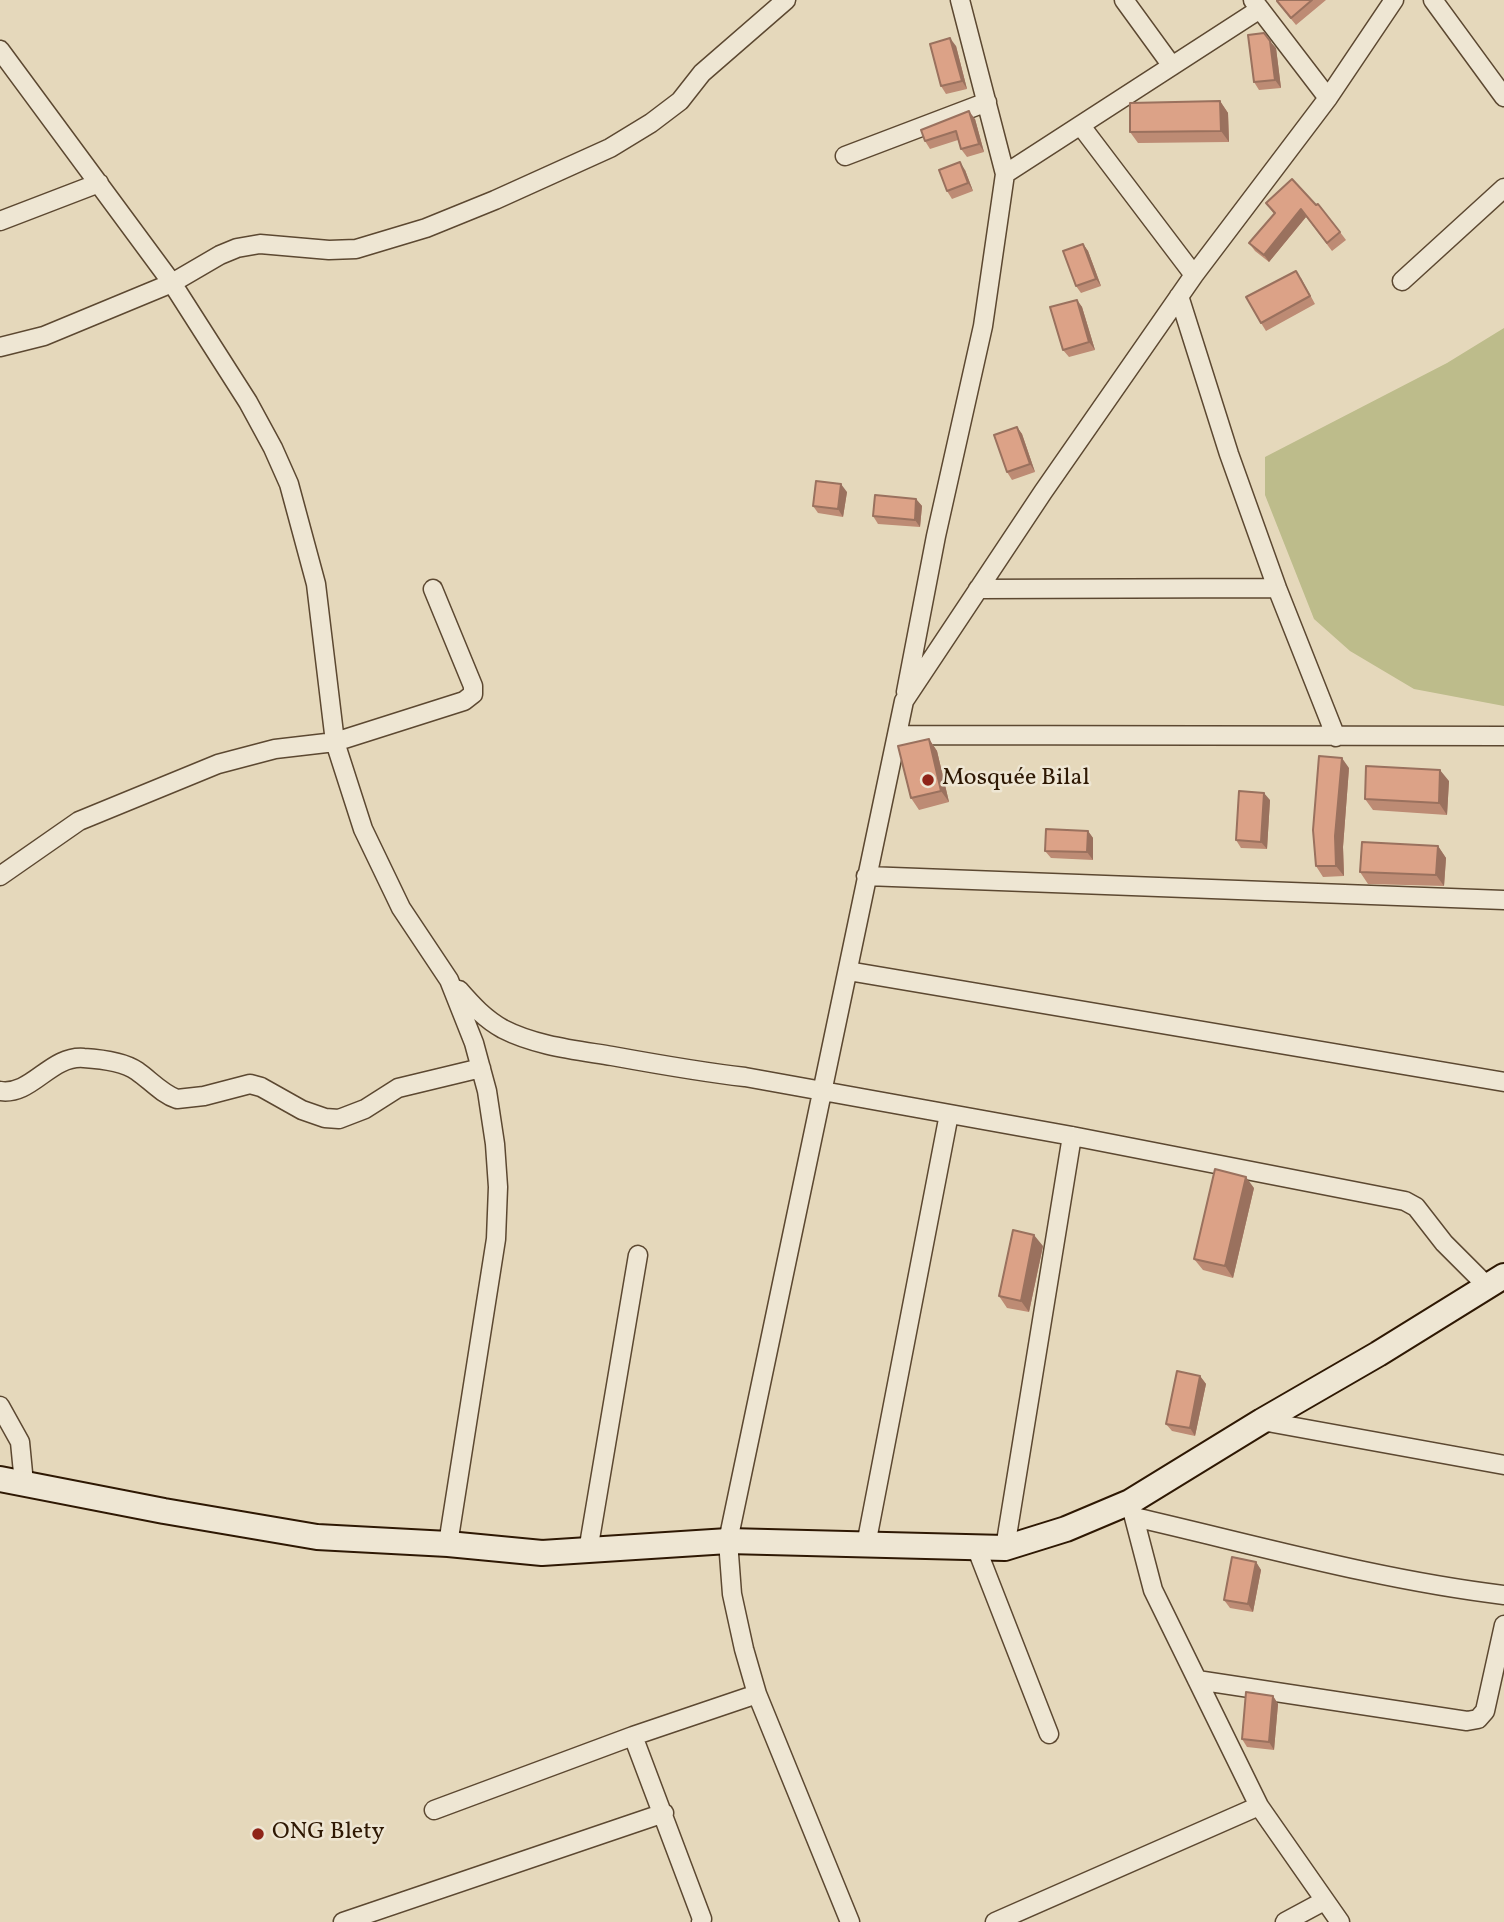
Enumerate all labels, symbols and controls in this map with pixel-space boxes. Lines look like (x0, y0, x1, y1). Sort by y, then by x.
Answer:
place label: Mosquée Bilal (942, 766, 1090, 794)
marker: Mosquée Bilal (920, 772, 936, 788)
place label: ONG Blety (272, 1820, 385, 1848)
marker: ONG Blety (250, 1826, 266, 1842)

